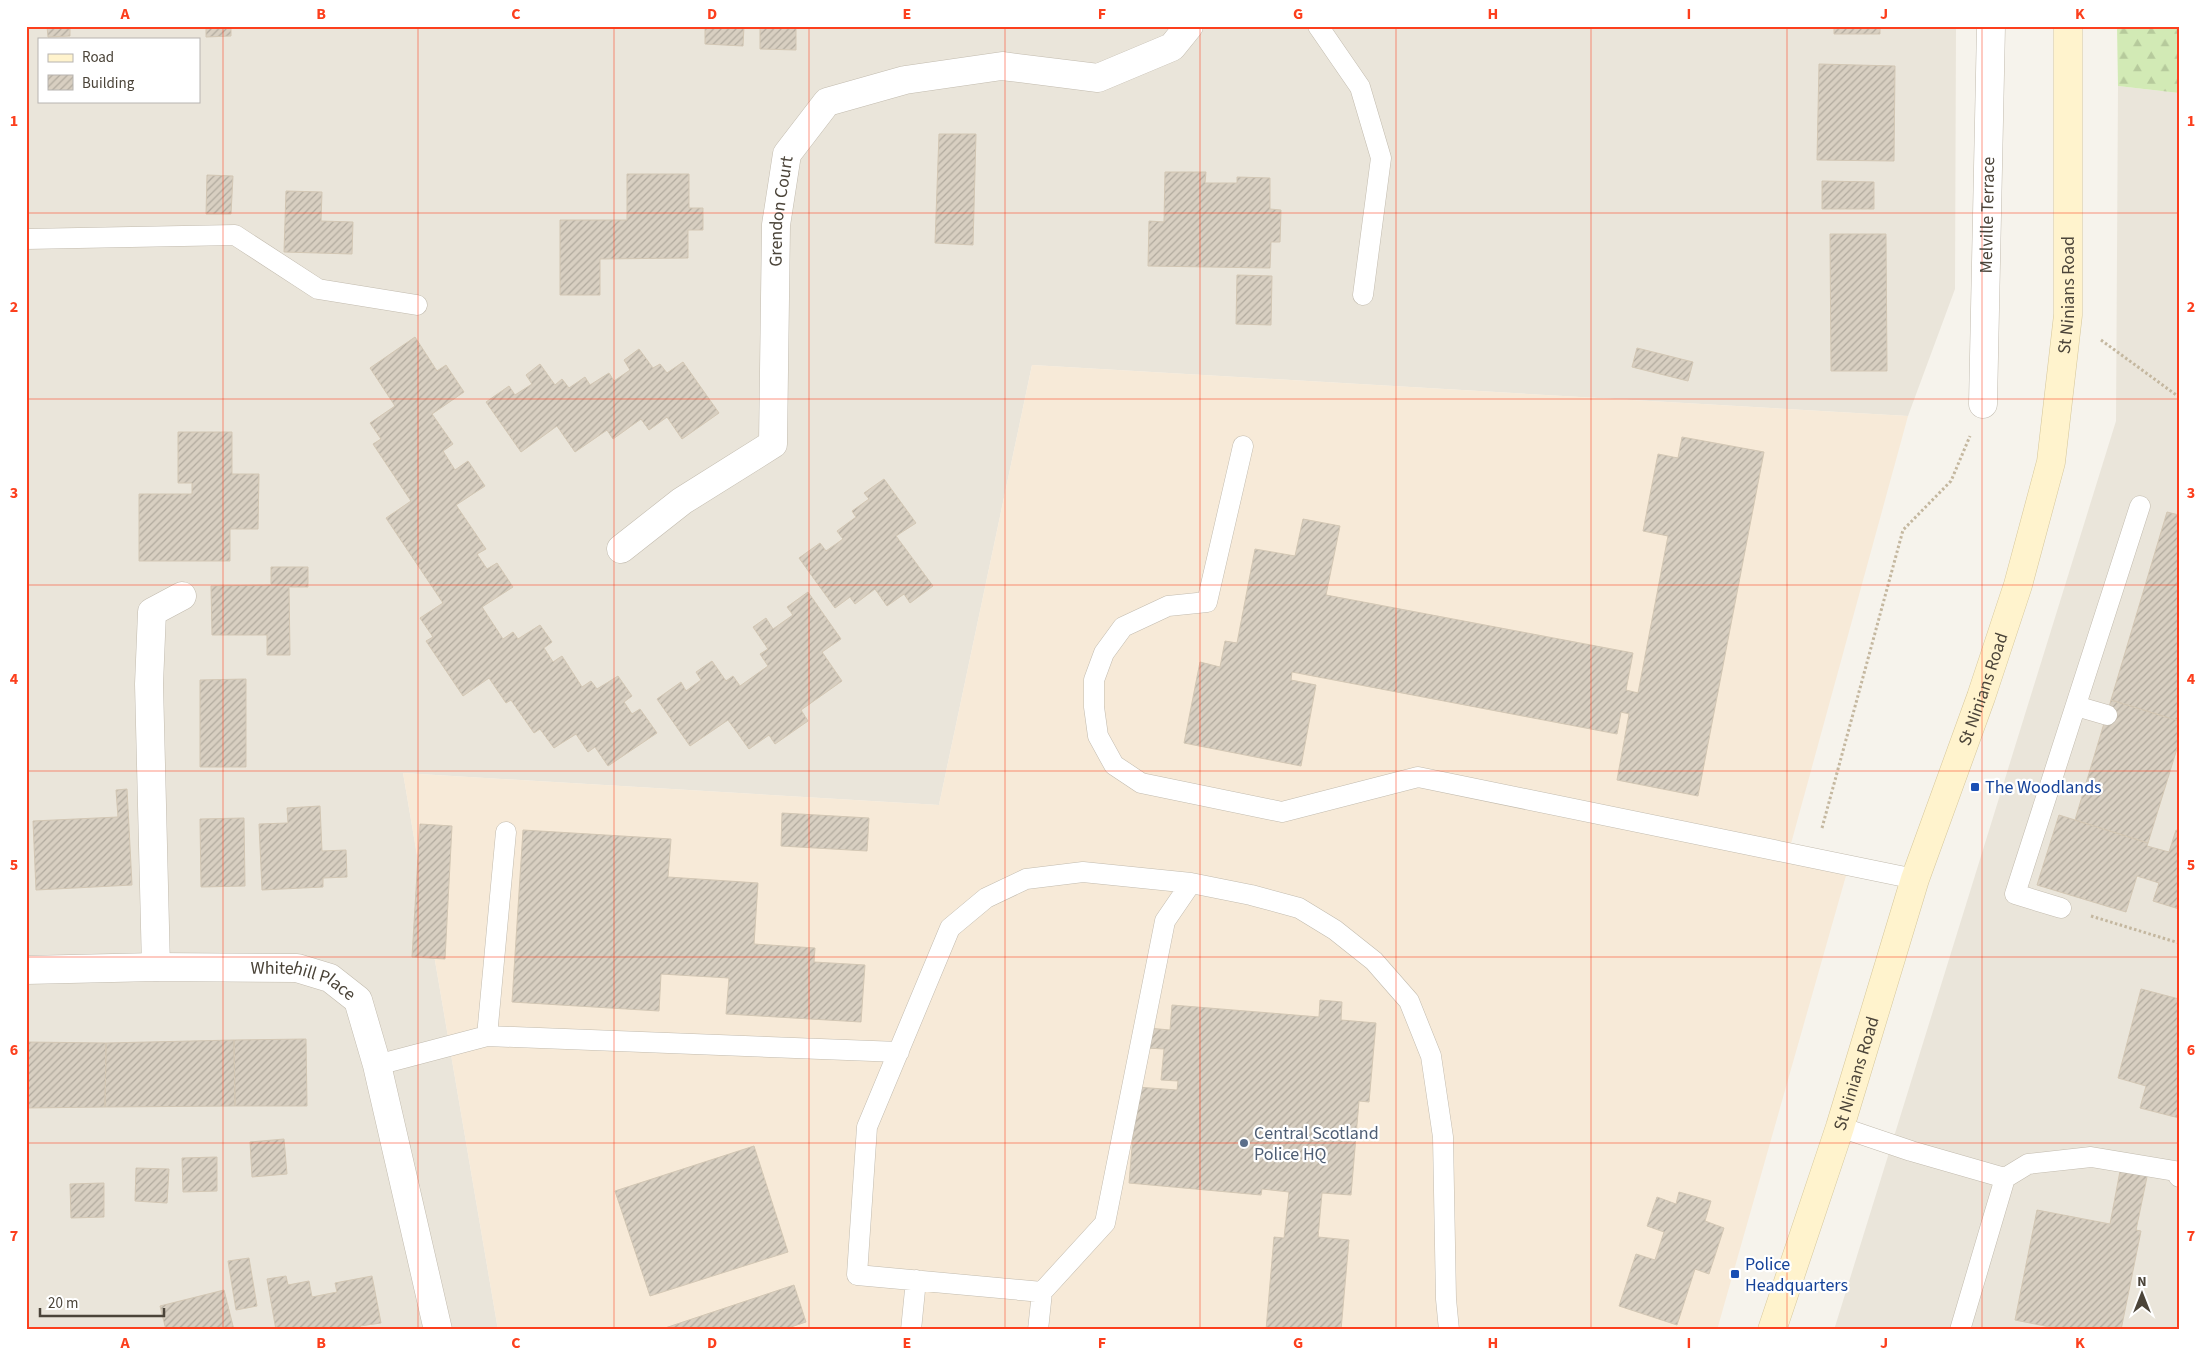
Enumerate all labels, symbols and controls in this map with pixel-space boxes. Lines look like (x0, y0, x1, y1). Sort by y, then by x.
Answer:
text: A (119, 3, 130, 25)
text: B (316, 3, 326, 25)
text: C (511, 3, 521, 25)
text: D (707, 3, 717, 25)
text: E (903, 3, 911, 25)
text: F (1098, 3, 1106, 25)
text: G (1293, 3, 1303, 25)
text: H (1488, 3, 1498, 25)
text: I (1687, 3, 1691, 25)
text: J (1880, 3, 1888, 25)
text: K (2075, 3, 2085, 25)
legend (38, 38, 200, 102)
text: Road (82, 47, 114, 68)
text: Building (82, 73, 135, 94)
text: 1 (10, 110, 18, 132)
text: 1 (2187, 110, 2195, 132)
street label: Grendon Court (763, 154, 800, 267)
street label: Melville Terrace (1974, 156, 2001, 274)
street label: St Ninians Road (2052, 236, 2081, 355)
text: 2 (10, 296, 18, 318)
text: 2 (2187, 296, 2195, 318)
text: 3 (10, 482, 18, 504)
text: 3 (2187, 482, 2195, 504)
street label: St Ninians Road (1952, 629, 2014, 749)
text: 4 (10, 668, 19, 690)
text: 4 (2187, 668, 2196, 690)
place label: The Woodlands (1985, 775, 2102, 800)
marker: The Woodlands (1969, 781, 1981, 793)
text: 5 (10, 854, 18, 876)
text: 5 (2187, 854, 2195, 876)
street label: Whitehill Place (250, 956, 361, 1007)
street label: St Ninians Road (1828, 1014, 1886, 1134)
text: 6 (10, 1039, 18, 1061)
text: 6 (2187, 1039, 2195, 1061)
place label: Central Scotland Police HQ (1254, 1121, 1379, 1167)
marker: Central Scotland Police HQ (1238, 1137, 1250, 1149)
text: 7 (10, 1225, 18, 1247)
text: 7 (2187, 1225, 2195, 1247)
place label: Police Headquarters (1745, 1252, 1848, 1298)
marker: Police Headquarters (1729, 1268, 1741, 1280)
north arrow (2118, 1268, 2168, 1318)
text: N (2137, 1272, 2147, 1292)
scale bar (40, 1286, 164, 1318)
text: 20 m (48, 1293, 78, 1314)
text: A (119, 1332, 130, 1354)
text: B (316, 1332, 326, 1354)
text: C (511, 1332, 521, 1354)
text: D (707, 1332, 717, 1354)
text: E (903, 1332, 911, 1354)
text: F (1098, 1332, 1106, 1354)
text: G (1293, 1332, 1303, 1354)
text: H (1488, 1332, 1498, 1354)
text: I (1687, 1332, 1691, 1354)
text: J (1880, 1332, 1888, 1354)
text: K (2075, 1332, 2085, 1354)

